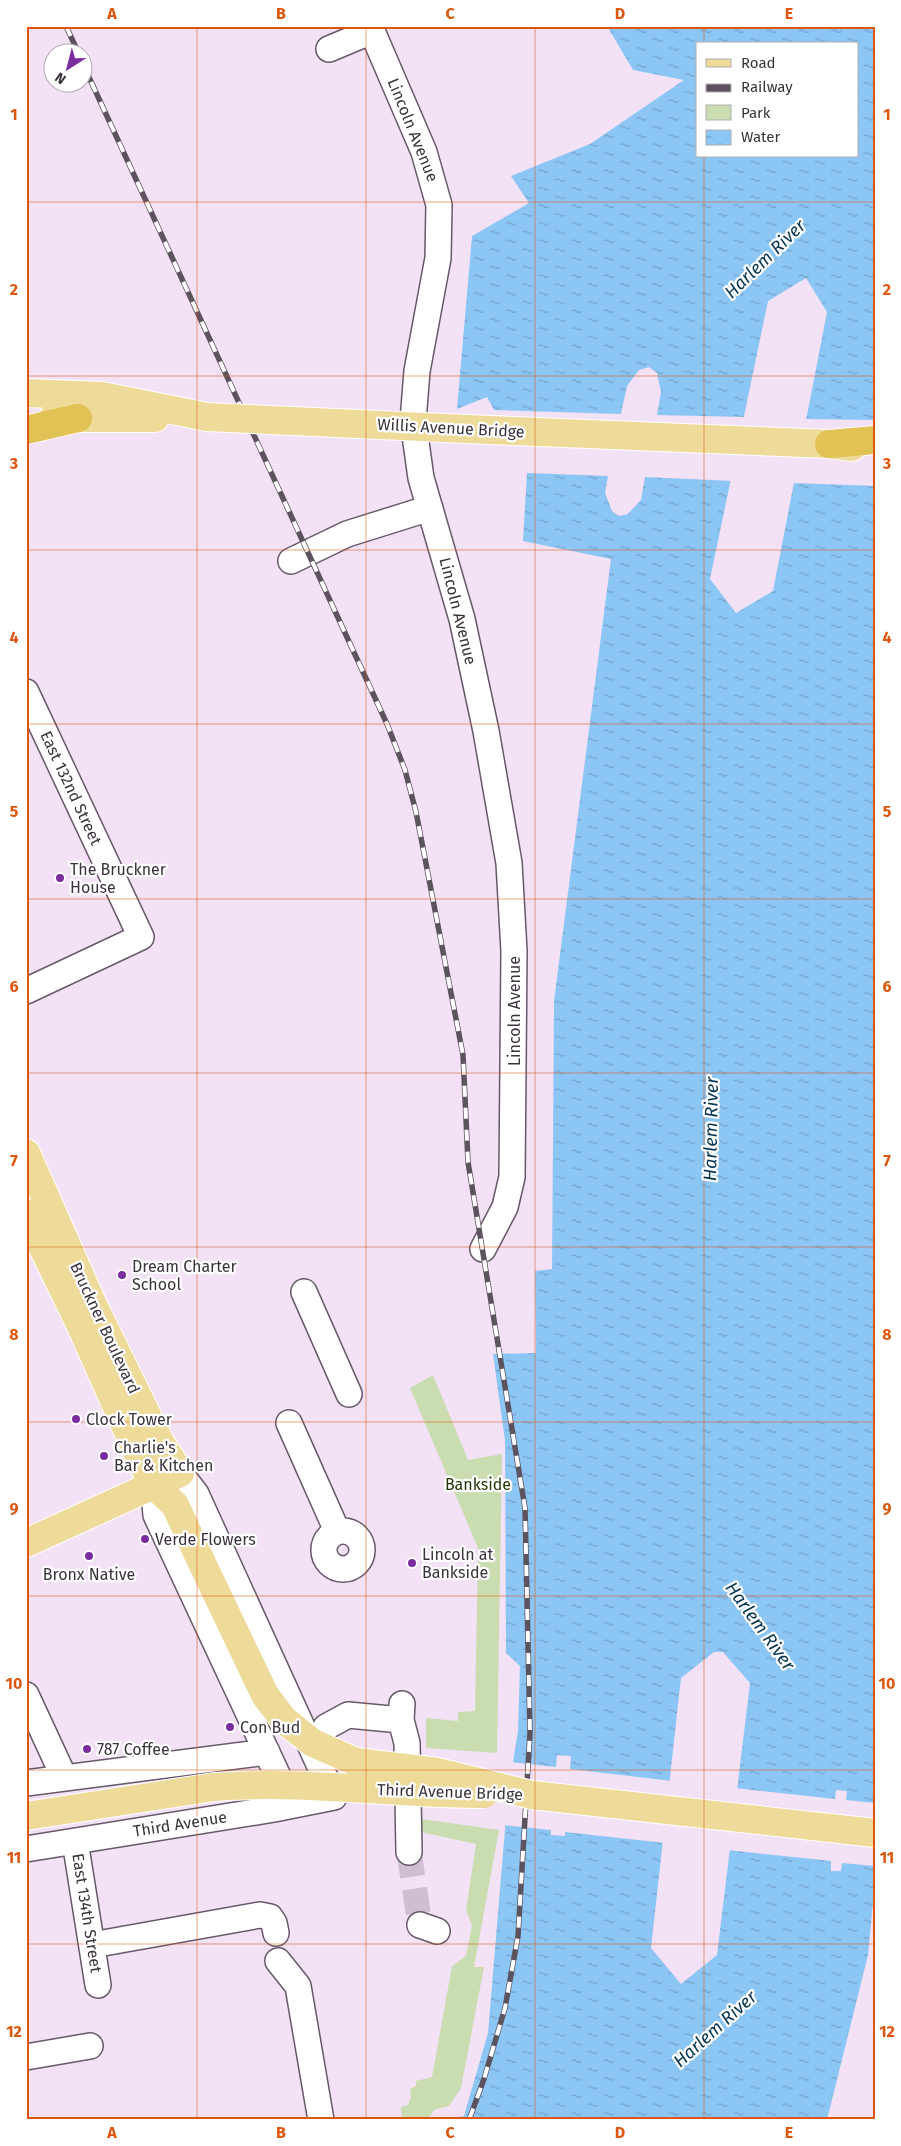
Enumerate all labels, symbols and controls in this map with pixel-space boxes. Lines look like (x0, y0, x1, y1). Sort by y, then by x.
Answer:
text: A (106, 4, 117, 23)
text: B (276, 4, 286, 23)
text: C (445, 4, 455, 23)
text: D (615, 4, 625, 23)
text: E (785, 4, 793, 23)
north arrow (42, 42, 92, 92)
legend (696, 42, 858, 158)
text: Road (741, 54, 776, 72)
text: N (52, 69, 69, 88)
street label: Lincoln Avenue (384, 75, 442, 185)
text: Railway (741, 78, 793, 96)
text: Park (741, 104, 771, 122)
text: 1 (10, 105, 18, 124)
text: 1 (883, 105, 891, 124)
text: Water (741, 128, 780, 146)
water label: Harlem River (720, 214, 811, 303)
text: 2 (10, 280, 18, 299)
text: 2 (883, 280, 891, 299)
street label: Willis Avenue Bridge (377, 415, 525, 441)
text: 3 (9, 454, 18, 473)
text: 3 (882, 454, 891, 473)
street label: Lincoln Avenue (435, 555, 481, 667)
text: 4 (9, 628, 19, 647)
text: 4 (882, 628, 892, 647)
street label: East 132nd Street (36, 728, 106, 848)
text: 5 (10, 802, 19, 821)
text: 5 (883, 802, 892, 821)
place label: The Bruckner House (70, 860, 167, 897)
marker: The Bruckner House (54, 872, 66, 884)
street label: Lincoln Avenue (505, 956, 524, 1066)
text: 6 (9, 977, 19, 996)
text: 6 (882, 977, 892, 996)
water label: Harlem River (699, 1076, 723, 1181)
text: 7 (10, 1151, 18, 1170)
text: 7 (883, 1151, 891, 1170)
place label: Dream Charter School (132, 1257, 238, 1294)
street label: Bruckner Boulevard (66, 1259, 144, 1397)
marker: Dream Charter School (116, 1269, 128, 1281)
text: 8 (9, 1325, 19, 1344)
text: 8 (882, 1325, 892, 1344)
place label: Clock Tower (86, 1410, 173, 1429)
marker: Clock Tower (70, 1413, 82, 1425)
place label: Charlie's Bar & Kitchen (114, 1438, 213, 1475)
marker: Charlie's Bar & Kitchen (98, 1450, 110, 1462)
park label: Bankside (445, 1475, 511, 1494)
text: 9 (10, 1499, 19, 1518)
text: 9 (883, 1499, 892, 1518)
place label: Verde Flowers (155, 1530, 256, 1549)
marker: Verde Flowers (139, 1533, 151, 1545)
place label: Lincoln at Bankside (422, 1545, 494, 1582)
marker: Bronx Native (83, 1550, 95, 1562)
marker: Lincoln at Bankside (406, 1557, 418, 1569)
place label: Bronx Native (43, 1565, 135, 1584)
water label: Harlem River (720, 1577, 800, 1676)
text: 10 (6, 1674, 22, 1693)
text: 10 (879, 1674, 895, 1693)
place label: Con Bud (240, 1718, 300, 1737)
marker: Con Bud (224, 1721, 236, 1733)
place label: 787 Coffee (97, 1740, 170, 1759)
marker: 787 Coffee (81, 1743, 93, 1755)
street label: Third Avenue Bridge (377, 1780, 523, 1804)
street label: Third Avenue (132, 1807, 228, 1841)
text: 11 (7, 1848, 21, 1867)
text: 11 (880, 1848, 894, 1867)
street label: East 134th Street (68, 1852, 106, 1974)
water label: Harlem River (669, 1985, 762, 2072)
text: 12 (6, 2022, 22, 2041)
text: 12 (879, 2022, 895, 2041)
text: A (106, 2123, 117, 2142)
text: B (276, 2123, 286, 2142)
text: C (445, 2123, 455, 2142)
text: D (615, 2123, 625, 2142)
text: E (785, 2123, 793, 2142)

